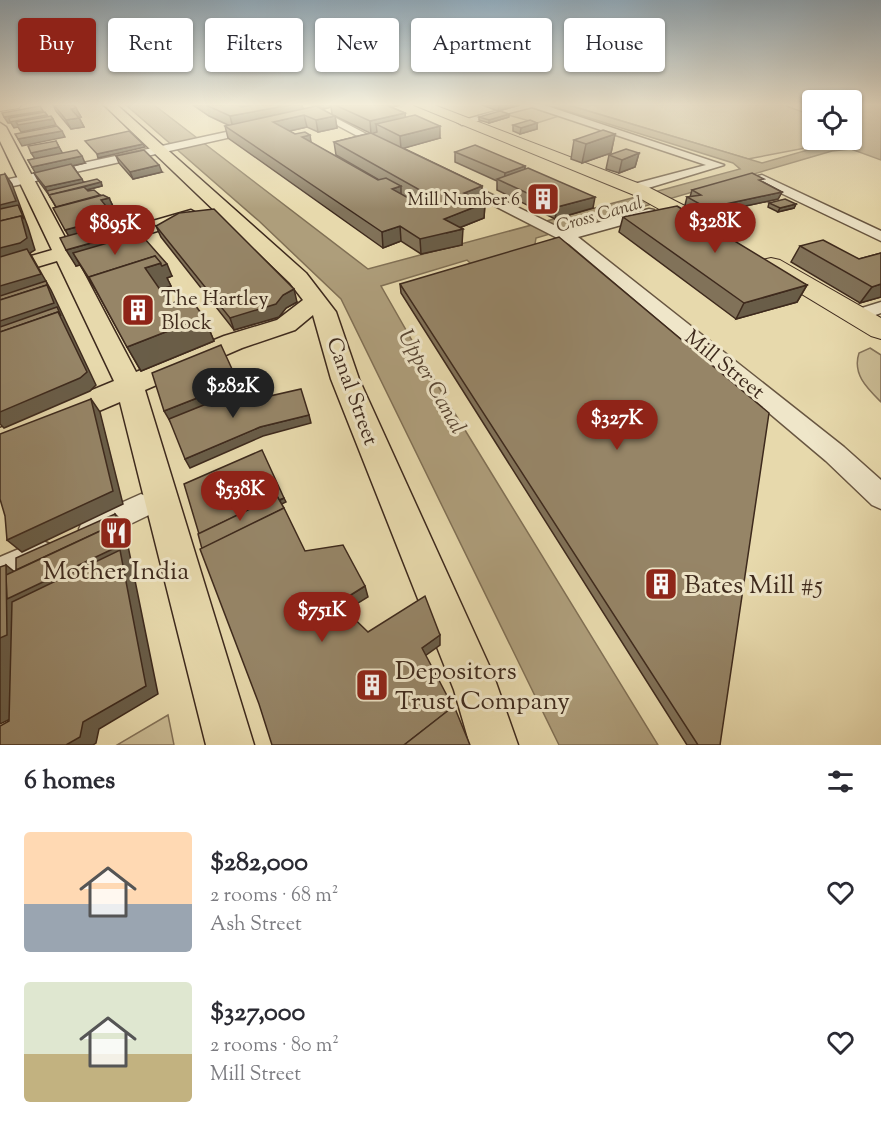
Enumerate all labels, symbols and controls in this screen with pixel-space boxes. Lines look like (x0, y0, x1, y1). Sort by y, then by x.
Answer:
chip: Buy (18, 18, 96, 72)
chip: Rent (108, 18, 193, 72)
chip: Filters (205, 18, 303, 72)
chip: New (315, 18, 399, 72)
chip: Apartment (411, 18, 552, 72)
chip: House (564, 18, 665, 72)
map controls (802, 90, 862, 150)
button: locate (802, 90, 862, 150)
building icon: Mill Number 6 (525, 181, 561, 217)
place label: Mill Number 6 (407, 188, 520, 214)
water label: Cross Canal (553, 191, 646, 241)
pin: $328K (673, 203, 757, 254)
pin: $895K (73, 205, 157, 256)
text: $328K (689, 208, 741, 237)
text: $895K (89, 210, 141, 239)
place label: The Hartley Block (161, 285, 269, 339)
building icon: The Hartley Block (120, 292, 156, 328)
water label: Upper Canal (388, 324, 472, 441)
street label: Mill Street (677, 324, 770, 407)
street label: Canal Street (318, 333, 385, 450)
pin: $282K (191, 368, 275, 419)
text: $282K (206, 373, 260, 402)
pin: $327K (575, 400, 659, 451)
text: $327K (591, 405, 643, 434)
pin: $538K (198, 471, 282, 522)
text: $538K (215, 476, 265, 505)
restaurant icon: Mother India (98, 515, 134, 551)
place label: Mother India (43, 554, 189, 591)
building icon: Bates Mill #5 (643, 566, 679, 602)
place label: Bates Mill #5 (684, 568, 823, 605)
pin: $751K (280, 592, 364, 643)
text: $751K (298, 597, 346, 626)
place label: Depositors Trust Company (395, 654, 570, 721)
building icon: Depositors Trust Company (354, 667, 390, 703)
text: 6 homes (24, 763, 115, 800)
icon: filters (824, 765, 857, 798)
text: $282,000 (210, 845, 308, 882)
icon: home (72, 856, 144, 928)
icon: heart (824, 876, 857, 909)
text: 2 rooms · 68 m² (210, 882, 338, 911)
text: Ash Street (210, 911, 302, 940)
text: $327,000 (210, 995, 305, 1032)
icon: home (72, 1006, 144, 1078)
icon: heart (824, 1026, 857, 1059)
text: 2 rooms · 80 m² (210, 1032, 339, 1061)
text: Mill Street (210, 1061, 301, 1090)

